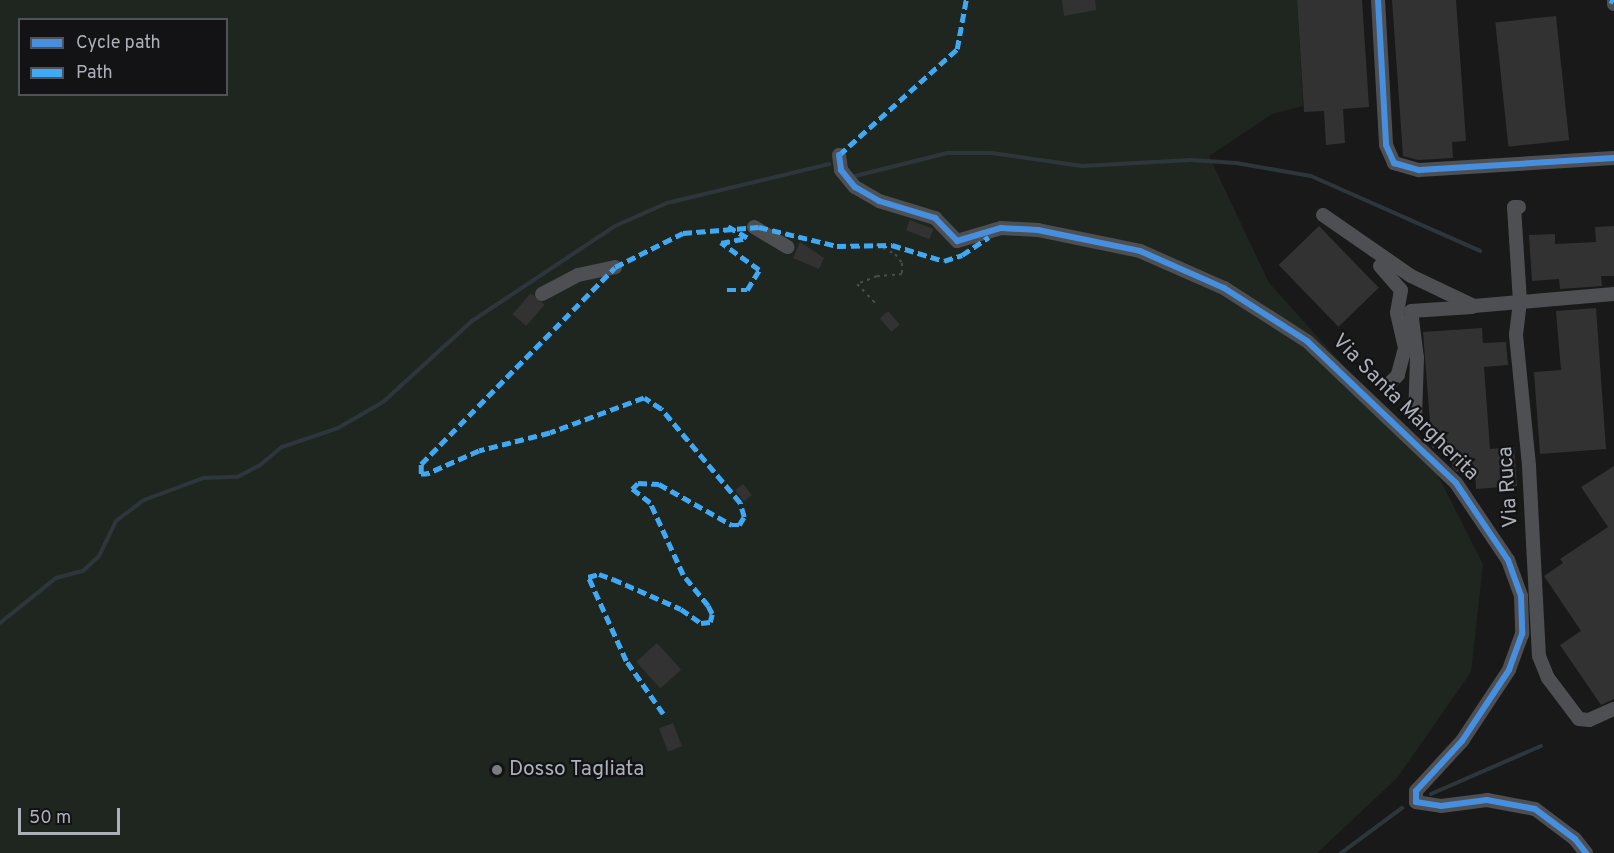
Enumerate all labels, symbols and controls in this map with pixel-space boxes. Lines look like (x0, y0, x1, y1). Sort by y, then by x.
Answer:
legend (18, 18, 228, 96)
text: Cycle path (76, 32, 161, 55)
text: Path (76, 62, 113, 85)
street label: Via Santa Margherita (1326, 329, 1484, 487)
street label: Via Ruca (1494, 445, 1524, 529)
place label: Dosso Tagliata (509, 757, 645, 783)
marker: Dosso Tagliata (490, 763, 504, 777)
scale bar (21, 796, 123, 834)
text: 50 m (29, 807, 71, 830)

